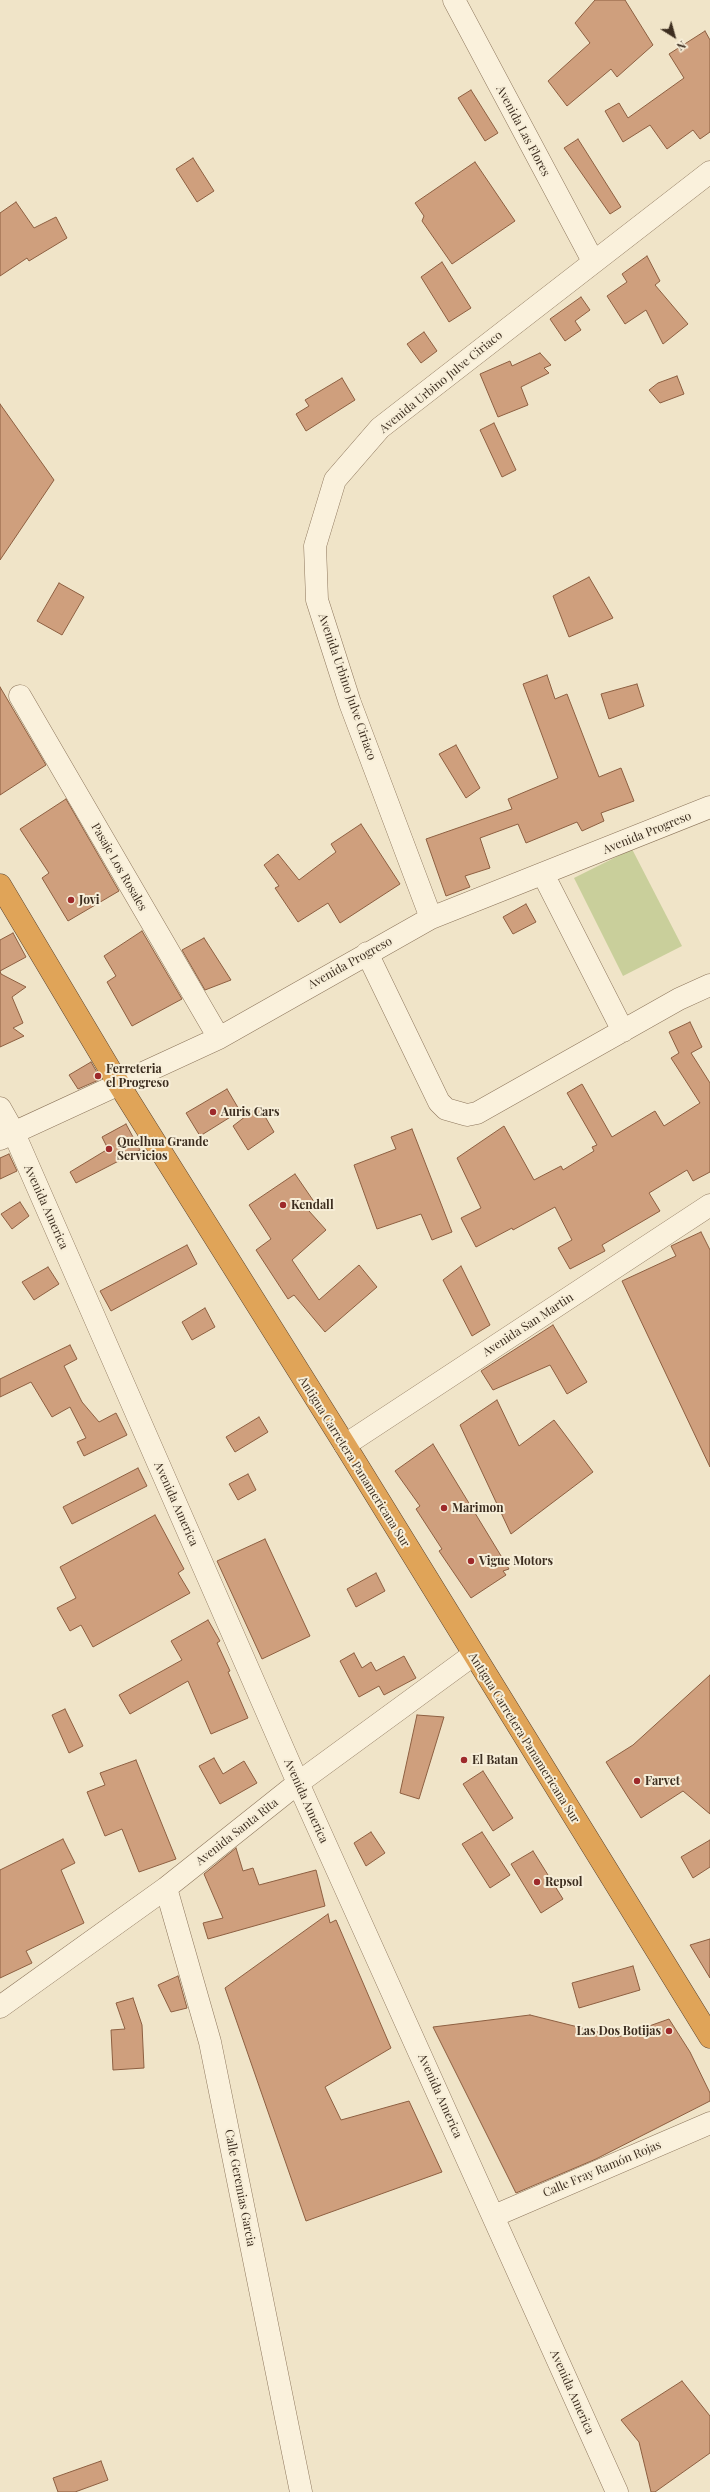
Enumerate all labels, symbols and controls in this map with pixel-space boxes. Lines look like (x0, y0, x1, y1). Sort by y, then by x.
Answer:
north arrow (654, 16, 694, 56)
text: N (674, 38, 689, 54)
street label: Avenida Las Flores (493, 83, 553, 179)
street label: Avenida Urbino Julve Ciriaco (377, 328, 505, 436)
street label: Avenida Urbino Julve Ciriaco (315, 612, 379, 762)
street label: Avenida Progreso (601, 809, 693, 857)
street label: Pasaje Los Rosales (88, 821, 150, 913)
place label: Jovi (79, 893, 100, 907)
marker: Jovi (66, 895, 76, 905)
street label: Avenida Progreso (305, 934, 395, 992)
place label: Ferreteria el Progreso (106, 1062, 169, 1090)
marker: Ferreteria el Progreso (93, 1071, 103, 1081)
place label: Auris Cars (221, 1105, 279, 1119)
marker: Auris Cars (208, 1107, 218, 1117)
place label: Quelhua Grande Servicios (117, 1135, 208, 1163)
marker: Quelhua Grande Servicios (104, 1144, 114, 1154)
street label: Avenida America (21, 1163, 71, 1251)
place label: Kendall (291, 1198, 334, 1212)
marker: Kendall (278, 1200, 288, 1210)
street label: Avenida San Martin (480, 1290, 576, 1360)
street label: Antigua Carretera Panamericana Sur (295, 1374, 413, 1550)
street label: Avenida America (151, 1460, 201, 1548)
place label: Marimon (452, 1501, 504, 1515)
marker: Marimon (439, 1503, 449, 1513)
place label: Vigue Motors (479, 1554, 553, 1568)
marker: Vigue Motors (466, 1556, 476, 1566)
street label: Antigua Carretera Panamericana Sur (465, 1650, 583, 1826)
place label: El Batan (472, 1753, 518, 1767)
marker: El Batan (459, 1755, 469, 1765)
street label: Avenida America (281, 1757, 331, 1845)
place label: Farvet (645, 1774, 680, 1788)
marker: Farvet (632, 1776, 642, 1786)
street label: Avenida Santa Rita (193, 1795, 281, 1869)
place label: Repsol (545, 1875, 582, 1889)
marker: Repsol (532, 1877, 542, 1887)
place label: Las Dos Botijas (577, 2024, 661, 2038)
marker: Las Dos Botijas (664, 2026, 674, 2036)
street label: Avenida America (415, 2052, 465, 2140)
street label: Calle Geremias Garcia (222, 2128, 258, 2248)
street label: Calle Fray Ramón Rojas (541, 2138, 663, 2200)
street label: Avenida America (547, 2348, 597, 2436)

